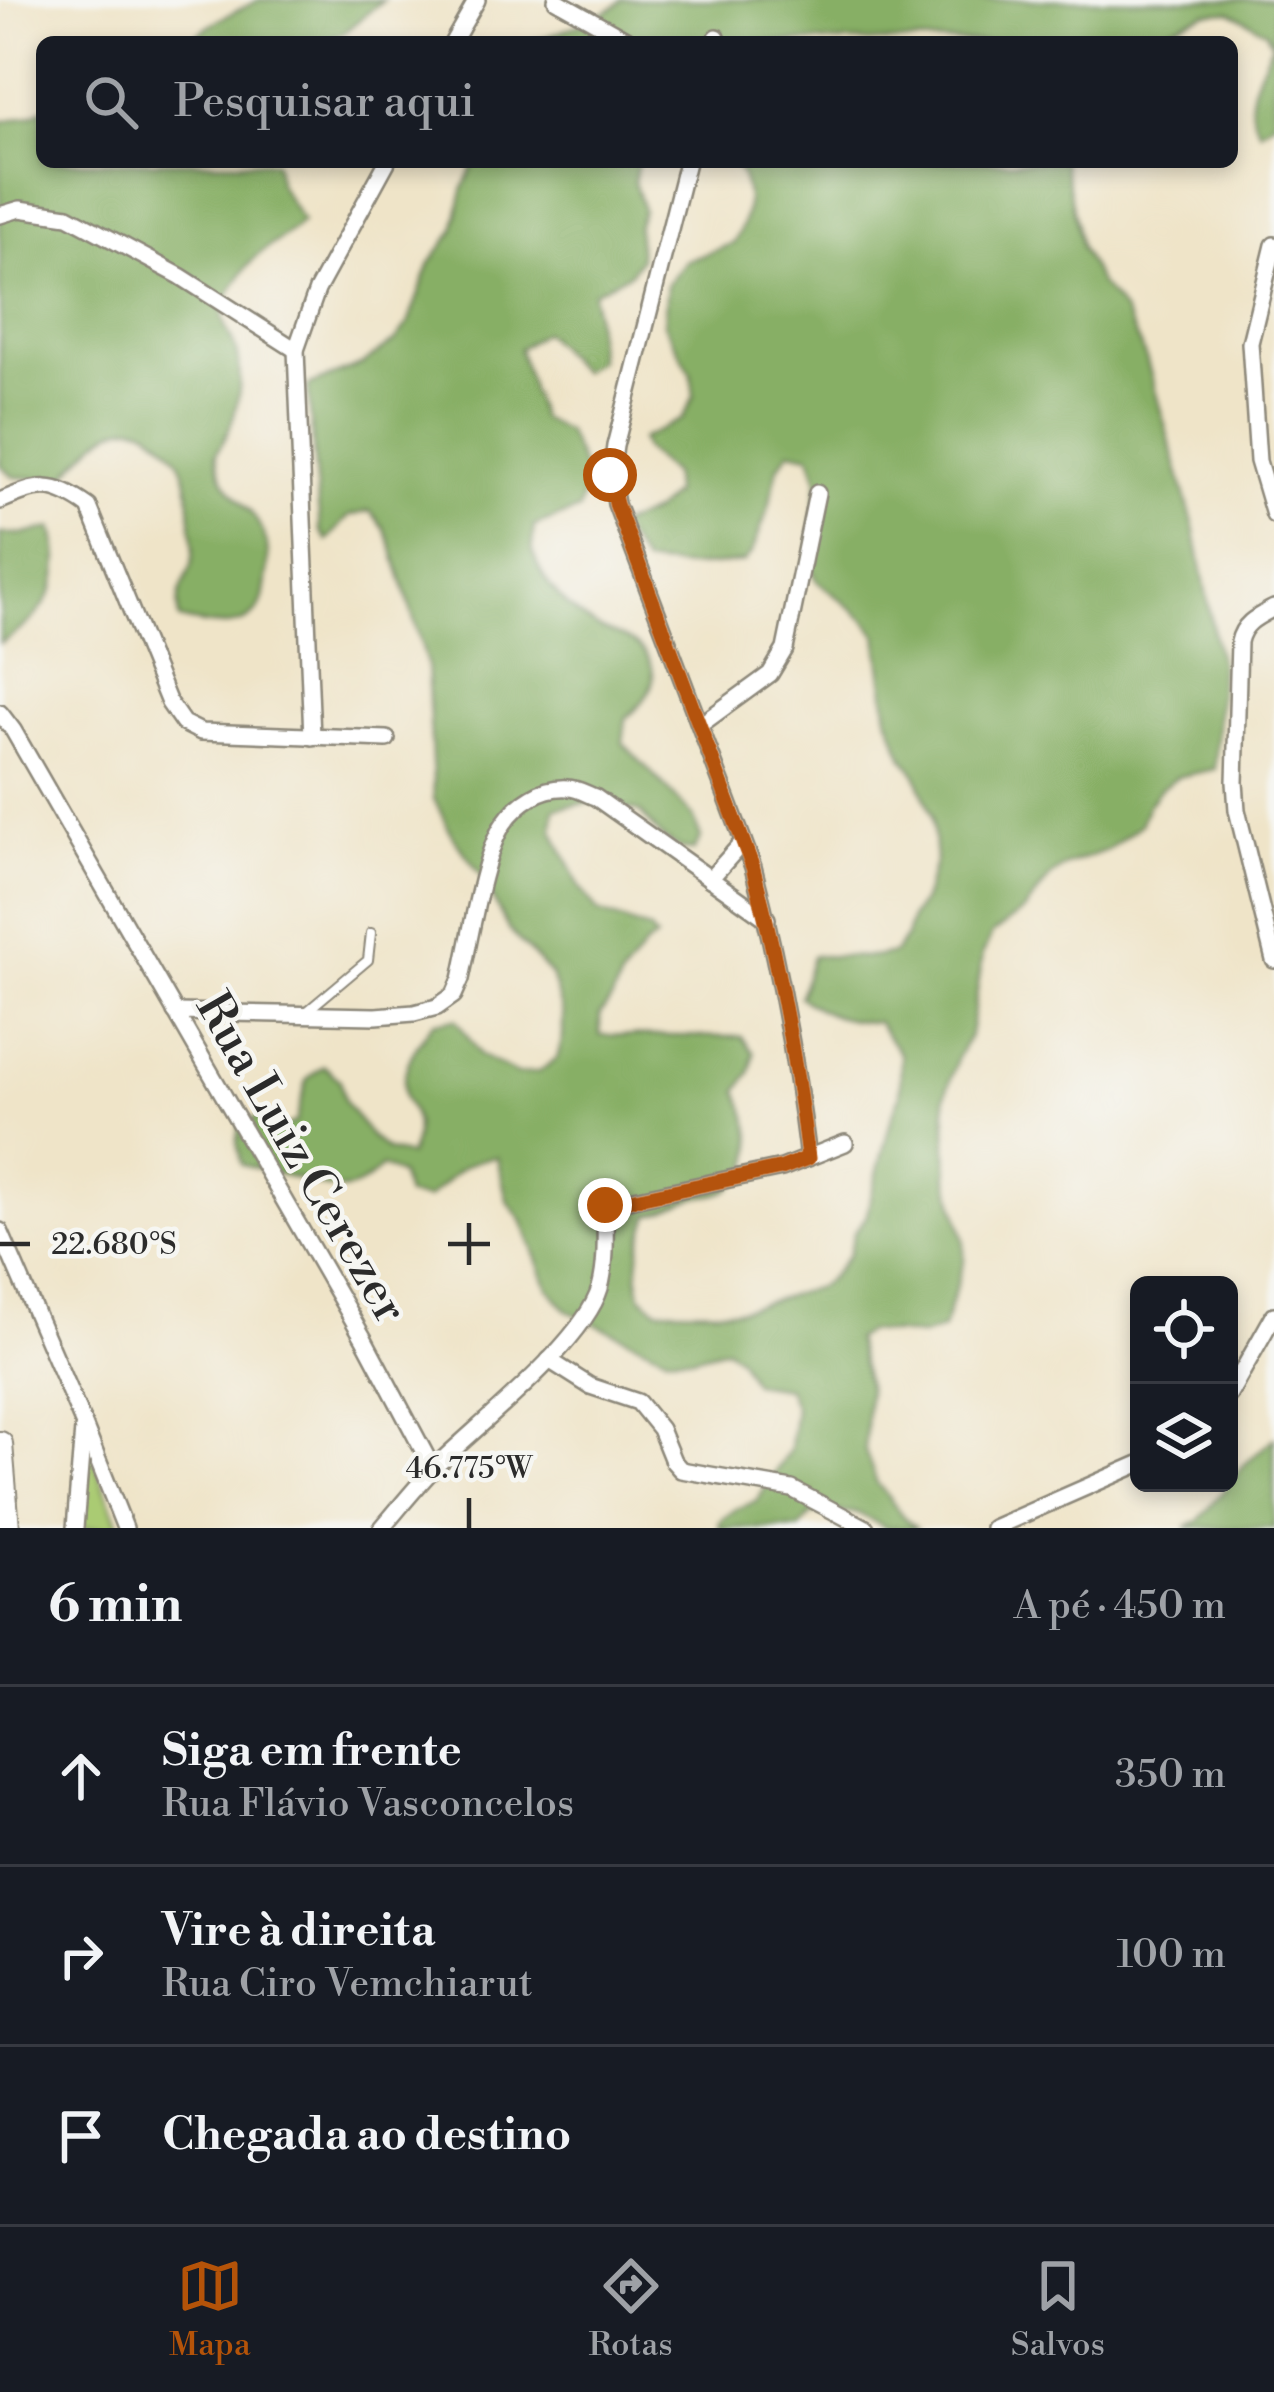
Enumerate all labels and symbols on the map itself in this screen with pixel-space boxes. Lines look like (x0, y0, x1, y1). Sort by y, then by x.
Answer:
route start (583, 448, 637, 502)
street label: Rua Luiz Cerezer (181, 982, 419, 1335)
route end (578, 1178, 632, 1232)
text: 22.680°S (51, 1226, 177, 1264)
text: 46.775°W (405, 1450, 533, 1488)

